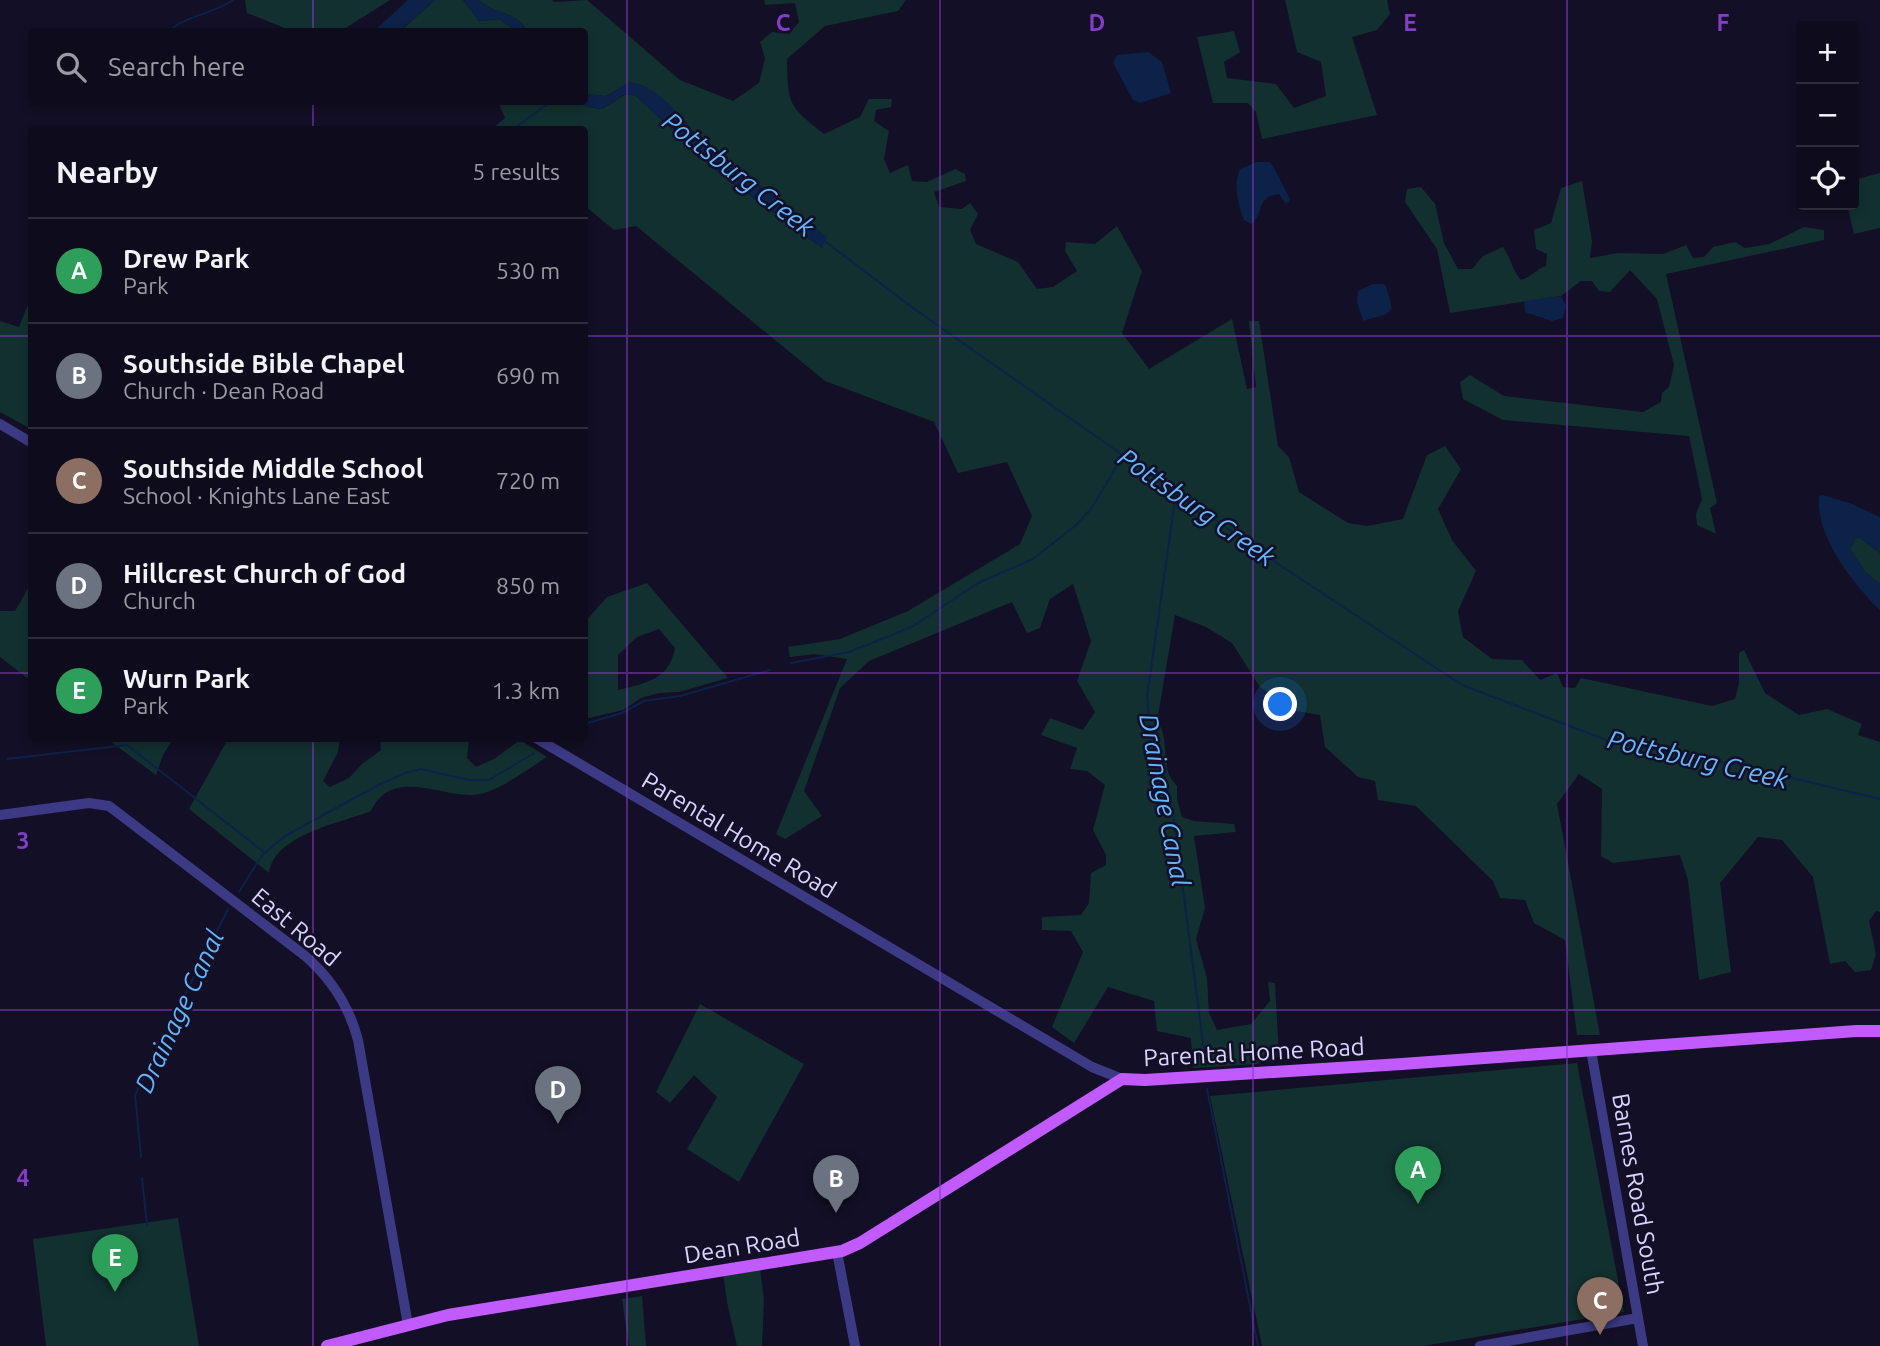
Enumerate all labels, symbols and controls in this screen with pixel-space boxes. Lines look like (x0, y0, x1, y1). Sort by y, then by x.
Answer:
text: C (776, 10, 791, 35)
text: D (1089, 10, 1105, 35)
text: E (1403, 10, 1417, 35)
text: F (1717, 10, 1730, 35)
map controls (1796, 21, 1859, 210)
button: + (1796, 21, 1859, 84)
search box (28, 28, 588, 105)
icon: search (52, 48, 90, 86)
text: Search here (108, 52, 245, 81)
button: − (1796, 84, 1859, 147)
water label: Pottsburg Creek (657, 106, 821, 243)
button: locate (1796, 147, 1859, 210)
text: Nearby (56, 155, 158, 189)
text: 5 results (472, 159, 560, 184)
text: Drew Park (123, 244, 249, 273)
text: A (71, 258, 87, 283)
text: 530 m (496, 258, 560, 283)
text: Park (123, 273, 169, 298)
text: Southside Bible Chapel (123, 349, 405, 378)
text: B (71, 363, 87, 388)
text: 690 m (496, 363, 560, 388)
text: Church · Dean Road (123, 378, 324, 403)
water label: Pottsburg Creek (1113, 442, 1281, 572)
text: Southside Middle School (123, 454, 424, 483)
text: C (72, 468, 86, 493)
text: 720 m (496, 468, 560, 493)
text: School · Knights Lane East (123, 483, 390, 508)
text: Hillcrest Church of God (123, 559, 406, 588)
text: D (71, 573, 87, 598)
text: 850 m (496, 573, 560, 598)
text: Church (123, 588, 196, 613)
text: Wurn Park (123, 664, 250, 693)
text: E (72, 678, 86, 703)
text: 1.3 km (492, 678, 560, 703)
your location (1263, 687, 1297, 721)
text: Park (123, 693, 169, 718)
water label: Drainage Canal (1134, 711, 1196, 889)
water label: Pottsburg Creek (1605, 724, 1792, 794)
street label: Parental Home Road (637, 766, 841, 904)
text: 3 (17, 828, 29, 853)
street label: East Road (247, 882, 345, 972)
water label: Drainage Canal (129, 925, 229, 1097)
street label: Parental Home Road (1143, 1033, 1365, 1071)
pin: D (535, 1066, 581, 1124)
street label: Barnes Road South (1607, 1091, 1669, 1297)
pin: A (1395, 1146, 1441, 1204)
pin: B (813, 1155, 859, 1213)
text: 4 (17, 1165, 30, 1190)
street label: Dean Road (682, 1224, 802, 1268)
pin: E (92, 1234, 138, 1292)
pin: C (1577, 1277, 1623, 1335)

